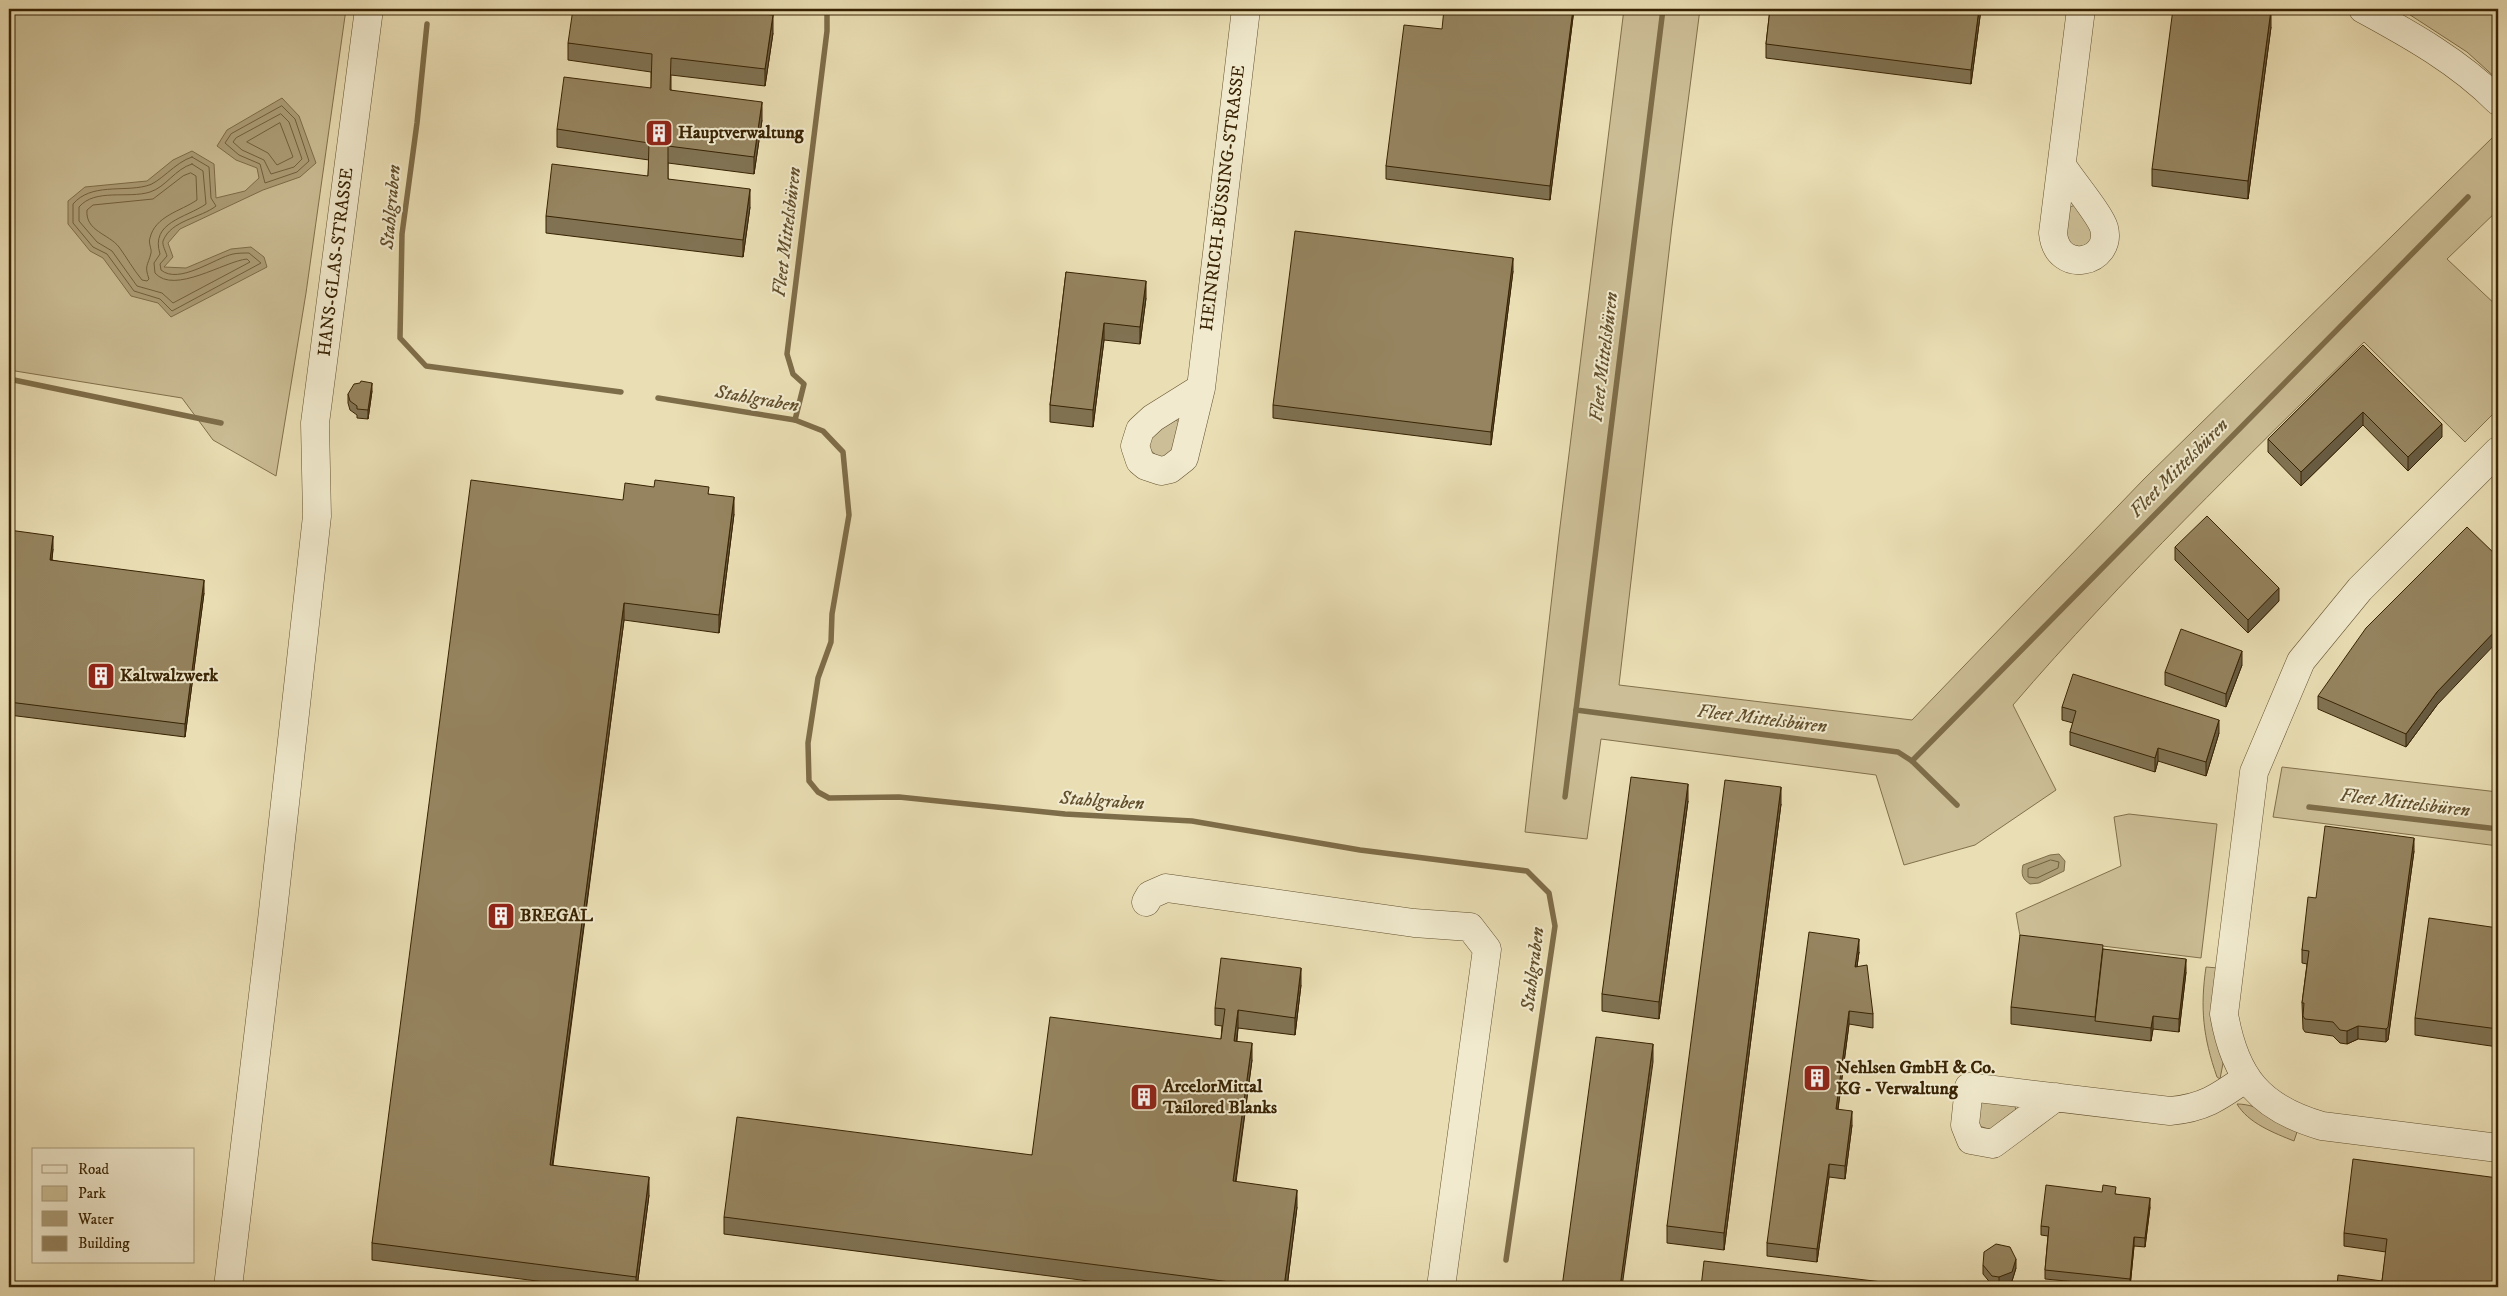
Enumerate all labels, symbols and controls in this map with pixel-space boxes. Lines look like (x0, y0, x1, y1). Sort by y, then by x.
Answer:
street label: HEINRICH-BÜSSING-STRASSE (1196, 64, 1250, 332)
building icon: Hauptverwaltung (644, 118, 674, 148)
place label: Hauptverwaltung (678, 122, 805, 144)
water label: Stahlgraben (376, 163, 406, 251)
water label: Fleet Mittelsbüren (768, 165, 806, 298)
street label: HANS-GLAS-STRASSE (313, 166, 359, 358)
water label: Fleet Mittelsbüren (1585, 290, 1623, 423)
water label: Stahlgraben (712, 380, 801, 418)
water label: Fleet Mittelsbüren (2125, 413, 2234, 522)
building icon: Kaltwalzwerk (86, 661, 116, 691)
place label: Kaltwalzwerk (120, 665, 219, 687)
water label: Fleet Mittelsbüren (1696, 700, 1829, 738)
water label: Fleet Mittelsbüren (2339, 784, 2472, 822)
water label: Stahlgraben (1058, 786, 1145, 815)
building icon: BREGAL (486, 901, 516, 931)
place label: BREGAL (520, 905, 594, 927)
water label: Stahlgraben (1516, 925, 1550, 1013)
place label: Nehlsen GmbH & Co. KG - Verwaltung (1836, 1057, 1995, 1100)
building icon: Nehlsen GmbH & Co. KG - Verwaltung (1802, 1063, 1832, 1093)
place label: ArcelorMittal Tailored Blanks (1162, 1076, 1277, 1119)
building icon: ArcelorMittal Tailored Blanks (1129, 1082, 1159, 1112)
legend (32, 1148, 195, 1264)
text: Road (78, 1160, 110, 1179)
text: Park (78, 1184, 107, 1203)
text: Water (77, 1210, 114, 1229)
text: Building (78, 1234, 130, 1253)

